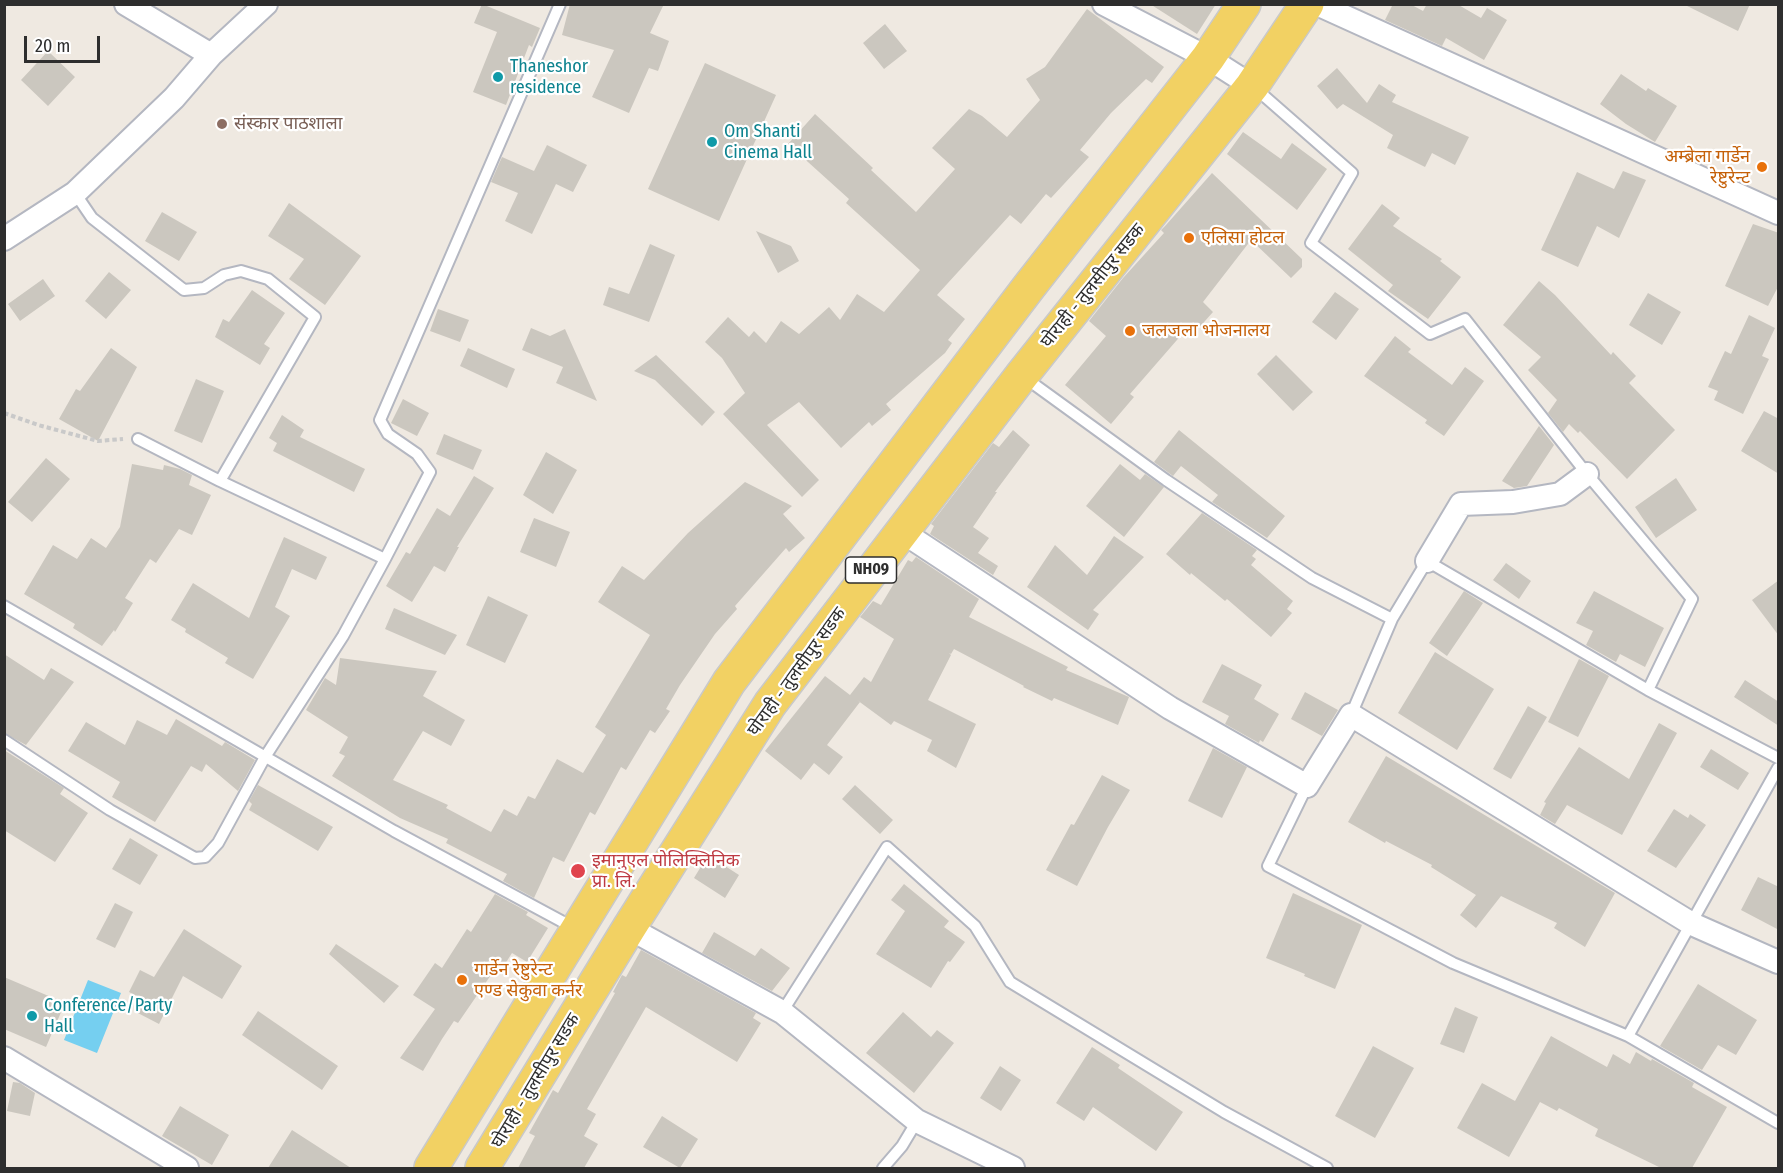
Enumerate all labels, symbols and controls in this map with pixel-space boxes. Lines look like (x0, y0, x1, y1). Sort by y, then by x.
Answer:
scale bar (27, 24, 104, 62)
text: 20 m (35, 35, 70, 57)
place label: Thaneshor residence (510, 56, 588, 98)
marker: Thaneshor residence (491, 70, 505, 84)
place label: संस्कार पाठशाला (234, 113, 342, 135)
marker: संस्कार पाठशाला (215, 117, 229, 131)
place label: Om Shanti Cinema Hall (724, 121, 812, 164)
marker: Om Shanti Cinema Hall (705, 135, 719, 149)
place label: अम्ब्रेला गार्डेन रेष्टुरेन्ट (1665, 146, 1750, 188)
marker: अम्ब्रेला गार्डेन रेष्टुरेन्ट (1755, 160, 1769, 174)
street label: घोराही - तुलसीपुर सडक (1036, 220, 1150, 352)
place label: एलिसा होटल (1201, 227, 1284, 249)
marker: एलिसा होटल (1182, 231, 1196, 245)
place label: जलजला भोजनालय (1142, 320, 1270, 342)
marker: जलजला भोजनालय (1123, 324, 1137, 338)
road number: NH09 (846, 557, 896, 583)
street label: घोराही - तुलसीपुर सडक (743, 604, 851, 740)
place label: इमानुएल पोलिक्लिनिक प्रा. लि. (592, 850, 740, 892)
marker: इमानुएल पोलिक्लिनिक प्रा. लि. (569, 862, 587, 880)
place label: गार्डेन रेष्टुरेन्ट एण्ड सेकुवा कर्नर (474, 959, 582, 1002)
marker: गार्डेन रेष्टुरेन्ट एण्ड सेकुवा कर्नर (455, 973, 469, 987)
place label: Conference/Party Hall (44, 995, 172, 1038)
marker: Conference/Party Hall (25, 1009, 39, 1023)
street label: घोराही - तुलसीपुर सडक (487, 1010, 585, 1152)

